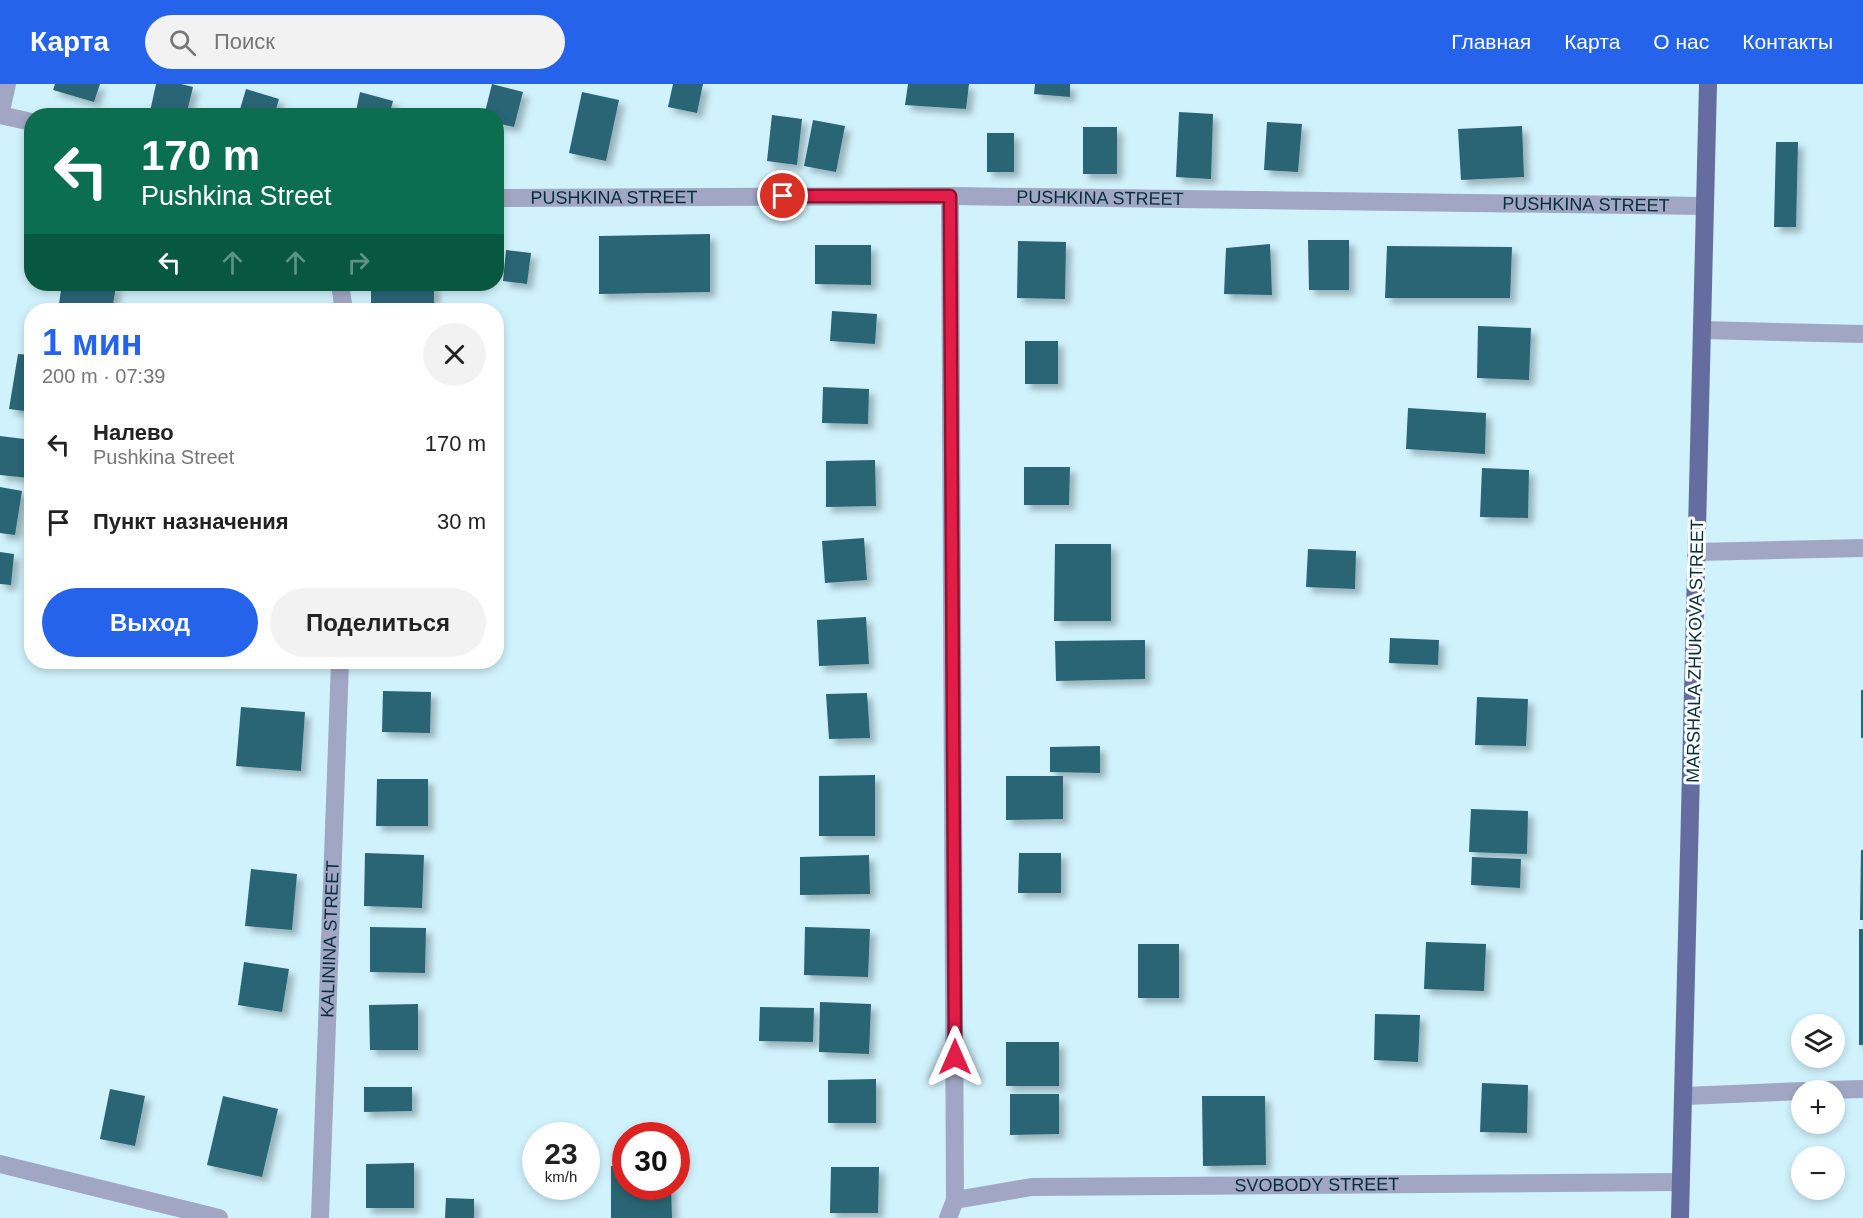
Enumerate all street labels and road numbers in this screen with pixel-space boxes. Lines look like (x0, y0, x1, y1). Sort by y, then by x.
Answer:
street label: PUSHKINA STREET (530, 187, 698, 208)
street label: PUSHKINA STREET (1016, 187, 1184, 209)
street label: PUSHKINA STREET (1502, 193, 1670, 216)
street label: MARSHALA ZHUKOVA STREET (1683, 519, 1707, 783)
street label: KALININA STREET (317, 860, 343, 1018)
street label: SVOBODY STREET (1234, 1174, 1399, 1195)

